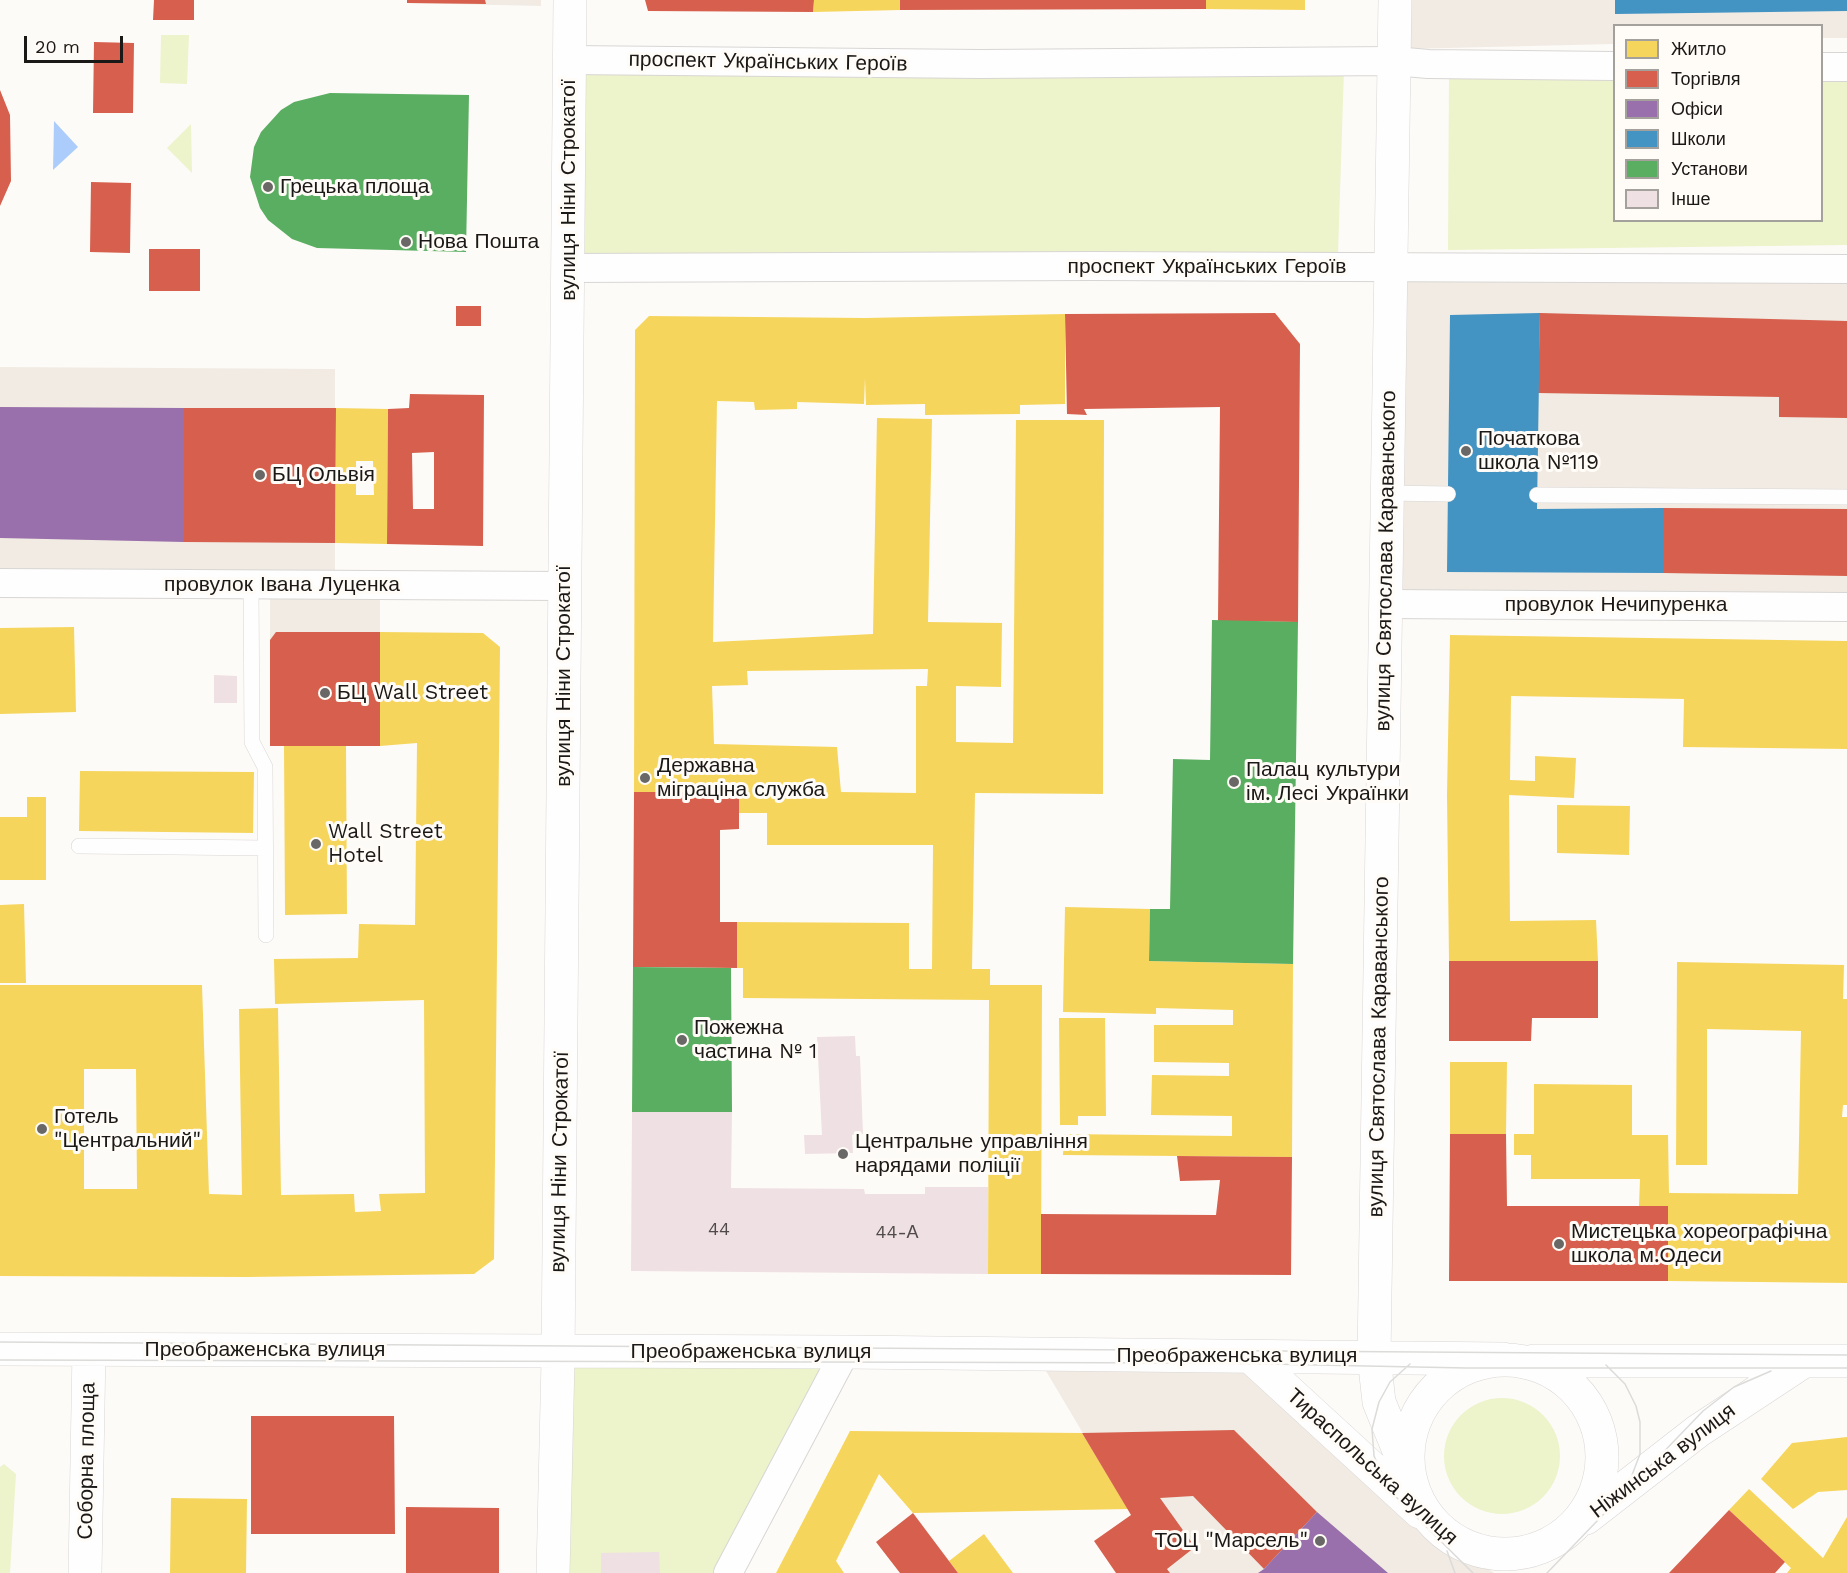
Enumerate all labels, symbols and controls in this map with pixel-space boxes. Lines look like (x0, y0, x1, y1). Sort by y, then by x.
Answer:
scale bar (27, 24, 126, 62)
legend (1613, 24, 1823, 222)
text: 20 m (35, 36, 80, 57)
text: Житло (1671, 38, 1726, 59)
street label: проспект Українських Героїв (628, 47, 908, 77)
text: Торгівля (1671, 68, 1741, 89)
street label: вулиця Ніни Строкатої (556, 79, 582, 301)
text: Офіси (1671, 98, 1723, 119)
text: Школи (1671, 128, 1726, 149)
text: Установи (1671, 158, 1748, 179)
place label: Грецька площа (280, 174, 430, 200)
marker: Грецька площа (261, 180, 275, 194)
text: Інше (1671, 188, 1710, 209)
place label: Нова Пошта (418, 229, 539, 255)
marker: Нова Пошта (399, 235, 413, 249)
street label: проспект Українських Героїв (1068, 254, 1346, 280)
street label: вулиця Святослава Караванського (1370, 390, 1402, 732)
place label: Початкова школа №119 (1478, 426, 1599, 476)
marker: Початкова школа №119 (1459, 444, 1473, 458)
place label: БЦ Ольвія (272, 462, 375, 488)
marker: БЦ Ольвія (253, 468, 267, 482)
street label: вулиця Ніни Строкатої (551, 565, 577, 787)
street label: провулок Івана Луценка (164, 572, 400, 598)
street label: провулок Нечипуренка (1505, 592, 1727, 618)
place label: БЦ Wall Street (337, 680, 488, 706)
marker: БЦ Wall Street (318, 686, 332, 700)
place label: Державна міграціна служба (657, 753, 825, 803)
place label: Палац культури ім. Лесі Українки (1246, 757, 1409, 807)
marker: Державна міграціна служба (638, 771, 652, 785)
marker: Палац культури ім. Лесі Українки (1227, 775, 1241, 789)
place label: Wall Street Hotel (328, 819, 442, 869)
marker: Wall Street Hotel (309, 837, 323, 851)
street label: вулиця Святослава Караванського (1363, 876, 1395, 1218)
place label: Пожежна частина № 1 (694, 1015, 817, 1065)
marker: Пожежна частина № 1 (675, 1033, 689, 1047)
street label: вулиця Ніни Строкатої (545, 1051, 575, 1273)
place label: Готель "Центральний" (54, 1104, 201, 1154)
marker: Готель "Центральний" (35, 1122, 49, 1136)
place label: Центральне управління нарядами поліції (855, 1129, 1088, 1179)
marker: Центральне управління нарядами поліції (836, 1147, 850, 1161)
house number: 44 (708, 1219, 730, 1241)
place label: Мистецька хореографічна школа м.Одеси (1571, 1219, 1827, 1269)
house number: 44-А (875, 1222, 919, 1244)
marker: Мистецька хореографічна школа м.Одеси (1552, 1237, 1566, 1251)
street label: Преображенська вулиця (145, 1337, 385, 1363)
street label: Преображенська вулиця (631, 1339, 871, 1365)
street label: Преображенська вулиця (1117, 1343, 1357, 1369)
street label: Соборна площа (73, 1382, 101, 1540)
street label: Тираспольська вулиця (1281, 1384, 1463, 1550)
street label: Ніжинська вулиця (1585, 1398, 1741, 1524)
place label: ТОЦ "Марсель" (1154, 1528, 1308, 1554)
marker: ТОЦ "Марсель" (1313, 1534, 1327, 1548)

